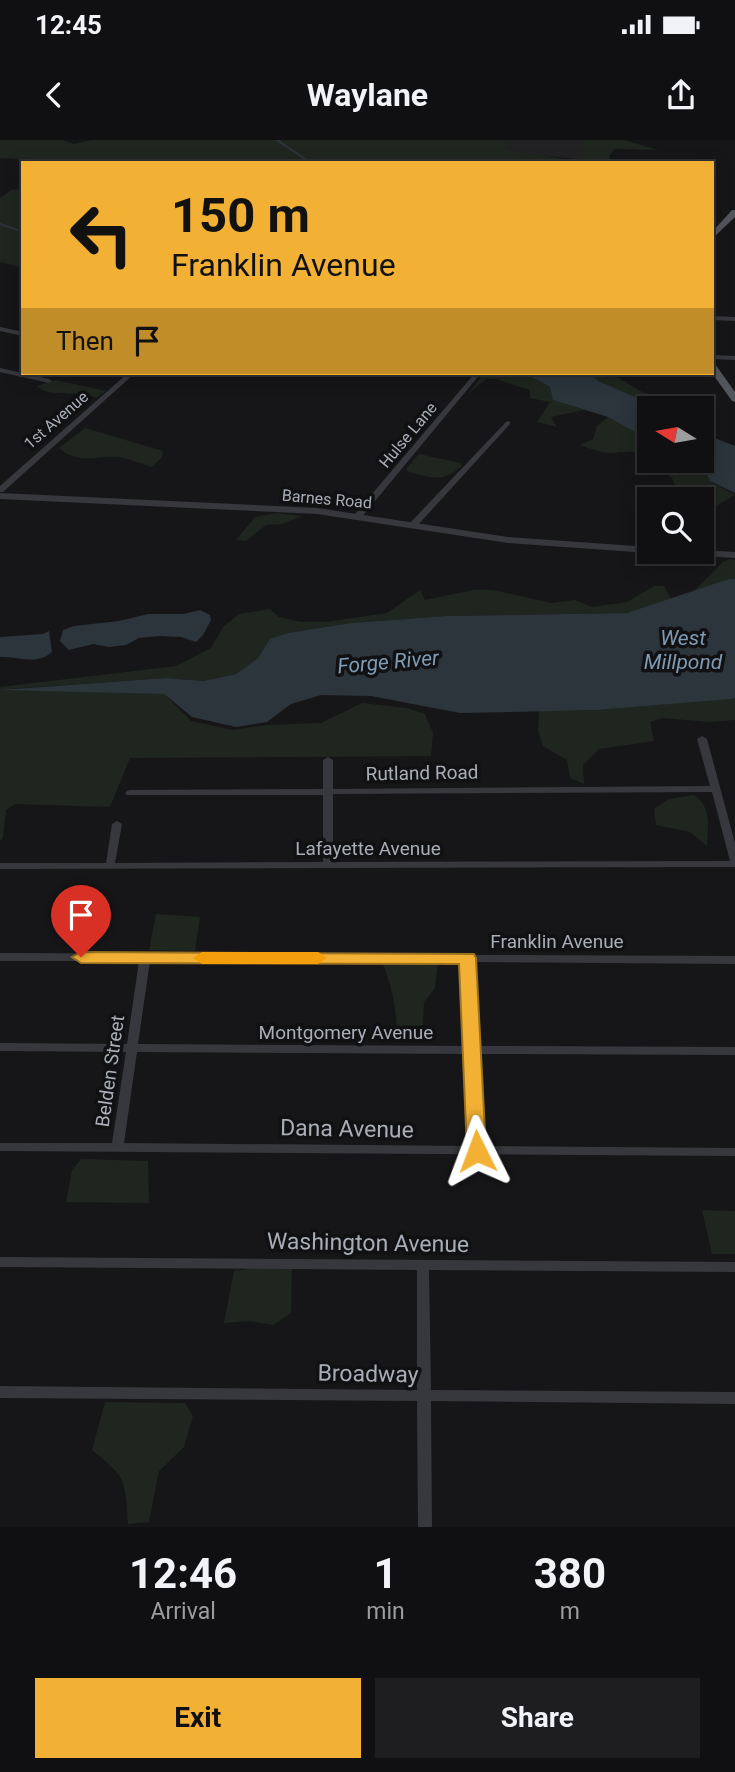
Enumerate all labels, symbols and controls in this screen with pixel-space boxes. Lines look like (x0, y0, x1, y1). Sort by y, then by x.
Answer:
text: 12:45 (35, 10, 102, 40)
icon: back (35, 76, 73, 114)
text: Waylane (307, 76, 428, 114)
icon: share (662, 76, 700, 114)
text: 150 m (171, 187, 310, 244)
icon: left (56, 189, 147, 280)
text: Franklin Avenue (171, 246, 396, 284)
icon: arrive (128, 322, 166, 360)
text: Then (56, 326, 114, 356)
street label: 1st Avenue (20, 387, 92, 453)
north arrow (637, 396, 714, 472)
map controls (637, 396, 714, 564)
street label: Hulse Lane (375, 398, 441, 472)
street label: Barnes Road (281, 486, 373, 512)
button: search (637, 487, 714, 564)
water label: West Millpond (644, 626, 723, 674)
water label: Forge River (336, 646, 441, 678)
street label: Rutland Road (365, 761, 479, 785)
street label: Lafayette Avenue (295, 837, 441, 860)
pin (51, 885, 111, 957)
icon: arrive (62, 896, 100, 934)
street label: Franklin Avenue (490, 930, 624, 953)
street label: Belden Street (91, 1014, 129, 1128)
street label: Montgomery Avenue (259, 1021, 433, 1044)
street label: Dana Avenue (280, 1114, 414, 1144)
position arrow (440, 1114, 514, 1188)
street label: Washington Avenue (267, 1228, 469, 1258)
street label: Broadway (317, 1360, 419, 1388)
text: 12:46 (129, 1549, 237, 1598)
text: 1 (373, 1549, 398, 1598)
text: 380 (534, 1549, 606, 1598)
text: Arrival (150, 1598, 216, 1625)
text: min (366, 1598, 405, 1625)
text: m (560, 1598, 580, 1625)
button: Exit (35, 1678, 361, 1758)
button: Share (375, 1678, 700, 1758)

